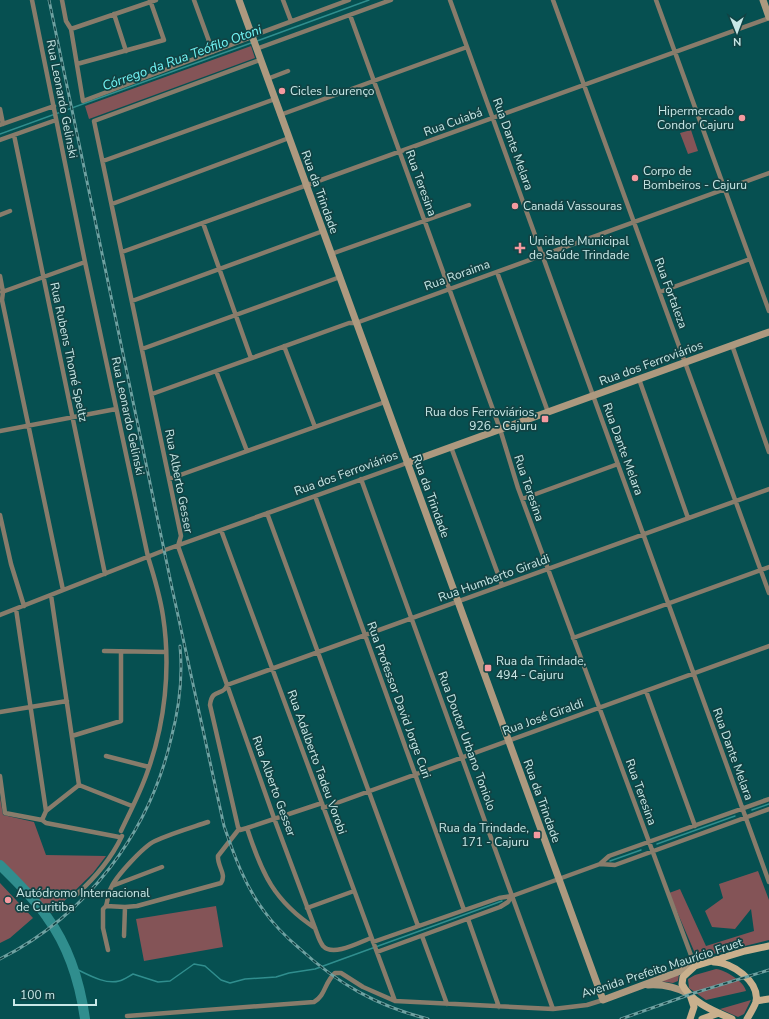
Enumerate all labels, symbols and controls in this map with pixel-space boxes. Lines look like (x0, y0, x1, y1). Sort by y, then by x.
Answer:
north arrow (717, 12, 757, 52)
water label: Córrego da Rua Teófilo Otoni (100, 20, 265, 95)
text: N (733, 34, 741, 49)
street label: Rua Leonardo Gelinski (43, 38, 81, 160)
place label: Cicles Lourenço (290, 83, 375, 99)
marker: Cicles Lourenço (277, 86, 287, 96)
street label: Rua Dante Melara (489, 96, 537, 192)
place label: Hipermercado Condor Cajuru (657, 103, 734, 133)
street label: Rua Cuiabá (421, 104, 485, 140)
marker: Hipermercado Condor Cajuru (737, 113, 747, 123)
street label: Rua da Trindade (298, 148, 342, 236)
street label: Rua Teresina (402, 148, 440, 218)
place label: Corpo de Bombeiros - Cajuru (643, 163, 747, 193)
marker: Corpo de Bombeiros - Cajuru (630, 173, 640, 183)
place label: Canadá Vassouras (523, 198, 622, 214)
marker: Canadá Vassouras (510, 201, 520, 211)
place label: Unidade Municipal de Saúde Trindade (529, 233, 629, 263)
marker: Unidade Municipal de Saúde Trindade (514, 242, 526, 254)
street label: Rua Fortaleza (651, 255, 691, 331)
street label: Rua Roraima (422, 256, 492, 294)
street label: Rua Rubens Thomé Speltz (46, 281, 92, 424)
street label: Rua dos Ferroviários (597, 337, 705, 389)
street label: Rua Leonardo Gelinski (108, 355, 148, 477)
street label: Rua Dante Melara (599, 401, 647, 497)
place label: Rua dos Ferroviários, 926 - Cajuru (425, 404, 537, 434)
marker: Rua dos Ferroviários, 926 - Cajuru (540, 414, 550, 424)
street label: Rua Alberto Gesser (161, 428, 197, 535)
street label: Rua dos Ferroviários (292, 447, 400, 499)
street label: Rua da Trindade (409, 452, 453, 540)
street label: Rua Teresina (510, 453, 548, 523)
street label: Rua Humberto Giraldi (436, 550, 552, 606)
street label: Rua Professor David Jorge Curi (363, 619, 435, 781)
place label: Rua da Trindade, 494 - Cajuru (496, 653, 586, 683)
marker: Rua da Trindade, 494 - Cajuru (483, 663, 493, 673)
street label: Rua Doutor Urbano Toniolo (434, 669, 500, 813)
street label: Rua Adalberto Tadeu Vorobi (283, 688, 351, 836)
street label: Rua José Giraldi (500, 695, 586, 739)
street label: Rua Dante Melara (709, 706, 757, 802)
street label: Rua Alberto Gesser (248, 734, 300, 839)
street label: Rua da Trindade (520, 757, 564, 845)
street label: Rua Teresina (622, 757, 660, 827)
place label: Rua da Trindade, 171 - Cajuru (439, 820, 529, 850)
marker: Rua da Trindade, 171 - Cajuru (532, 830, 542, 840)
place label: Autódromo Internacional de Curitiba (16, 885, 150, 915)
marker: Autódromo Internacional de Curitiba (3, 895, 13, 905)
street label: Avenida Prefeito Maurício Fruet (579, 934, 745, 1002)
scale bar (14, 981, 96, 1007)
text: 100 m (20, 987, 55, 1003)

